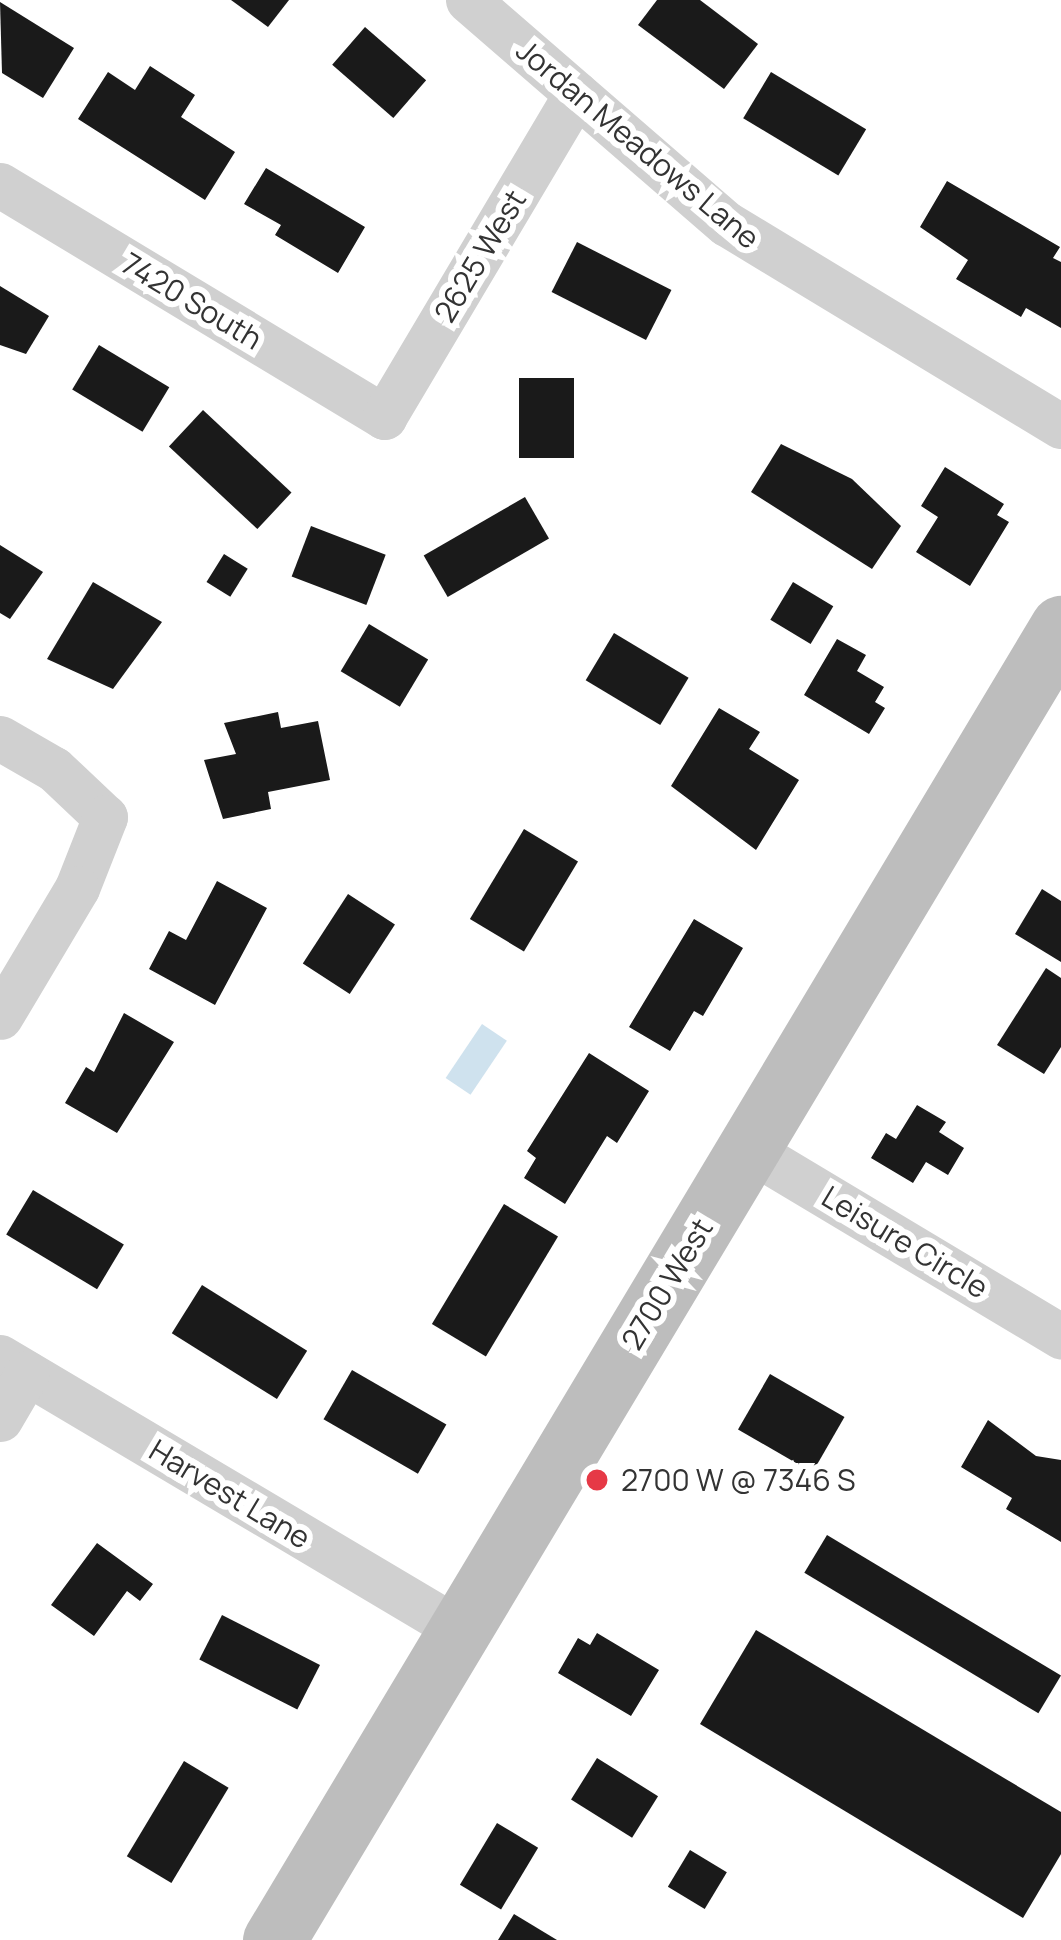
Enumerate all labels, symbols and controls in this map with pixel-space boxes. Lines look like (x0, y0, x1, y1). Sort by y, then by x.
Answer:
street label: Jordan Meadows Lane (509, 32, 767, 256)
street label: 2625 West (427, 183, 533, 329)
street label: 7420 South (116, 245, 268, 357)
street label: Leisure Circle (816, 1178, 994, 1306)
street label: 2700 West (614, 1212, 720, 1356)
street label: Harvest Lane (143, 1432, 317, 1556)
place label: 2700 W @ 7346 S (621, 1462, 855, 1498)
marker: 2700 W @ 7346 S (584, 1467, 610, 1493)

